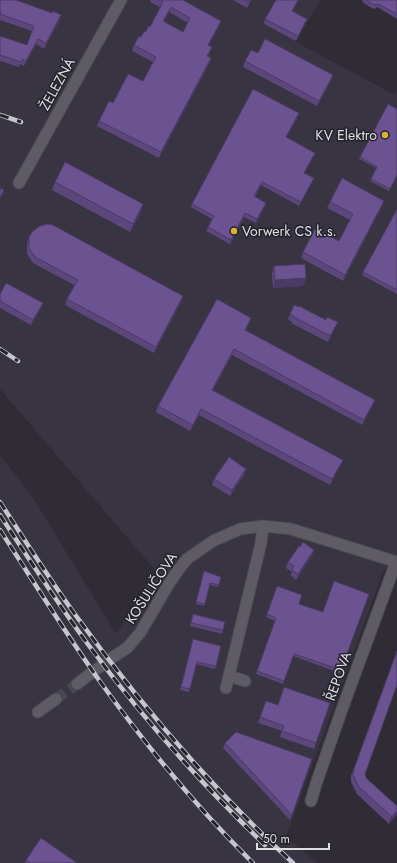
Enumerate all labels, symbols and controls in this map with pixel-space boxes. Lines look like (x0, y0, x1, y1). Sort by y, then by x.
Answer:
street label: ŽELEZNÁ (34, 54, 80, 114)
place label: KV Elektro (315, 125, 377, 145)
marker: KV Elektro (380, 130, 390, 140)
place label: Vorwerk CS k.s. (242, 221, 337, 241)
marker: Vorwerk CS k.s. (229, 226, 239, 236)
street label: KOŠULIČOVA (120, 548, 182, 628)
street label: ŘEPOVA (320, 648, 356, 703)
scale bar (257, 825, 329, 851)
text: 50 m (263, 830, 290, 848)

